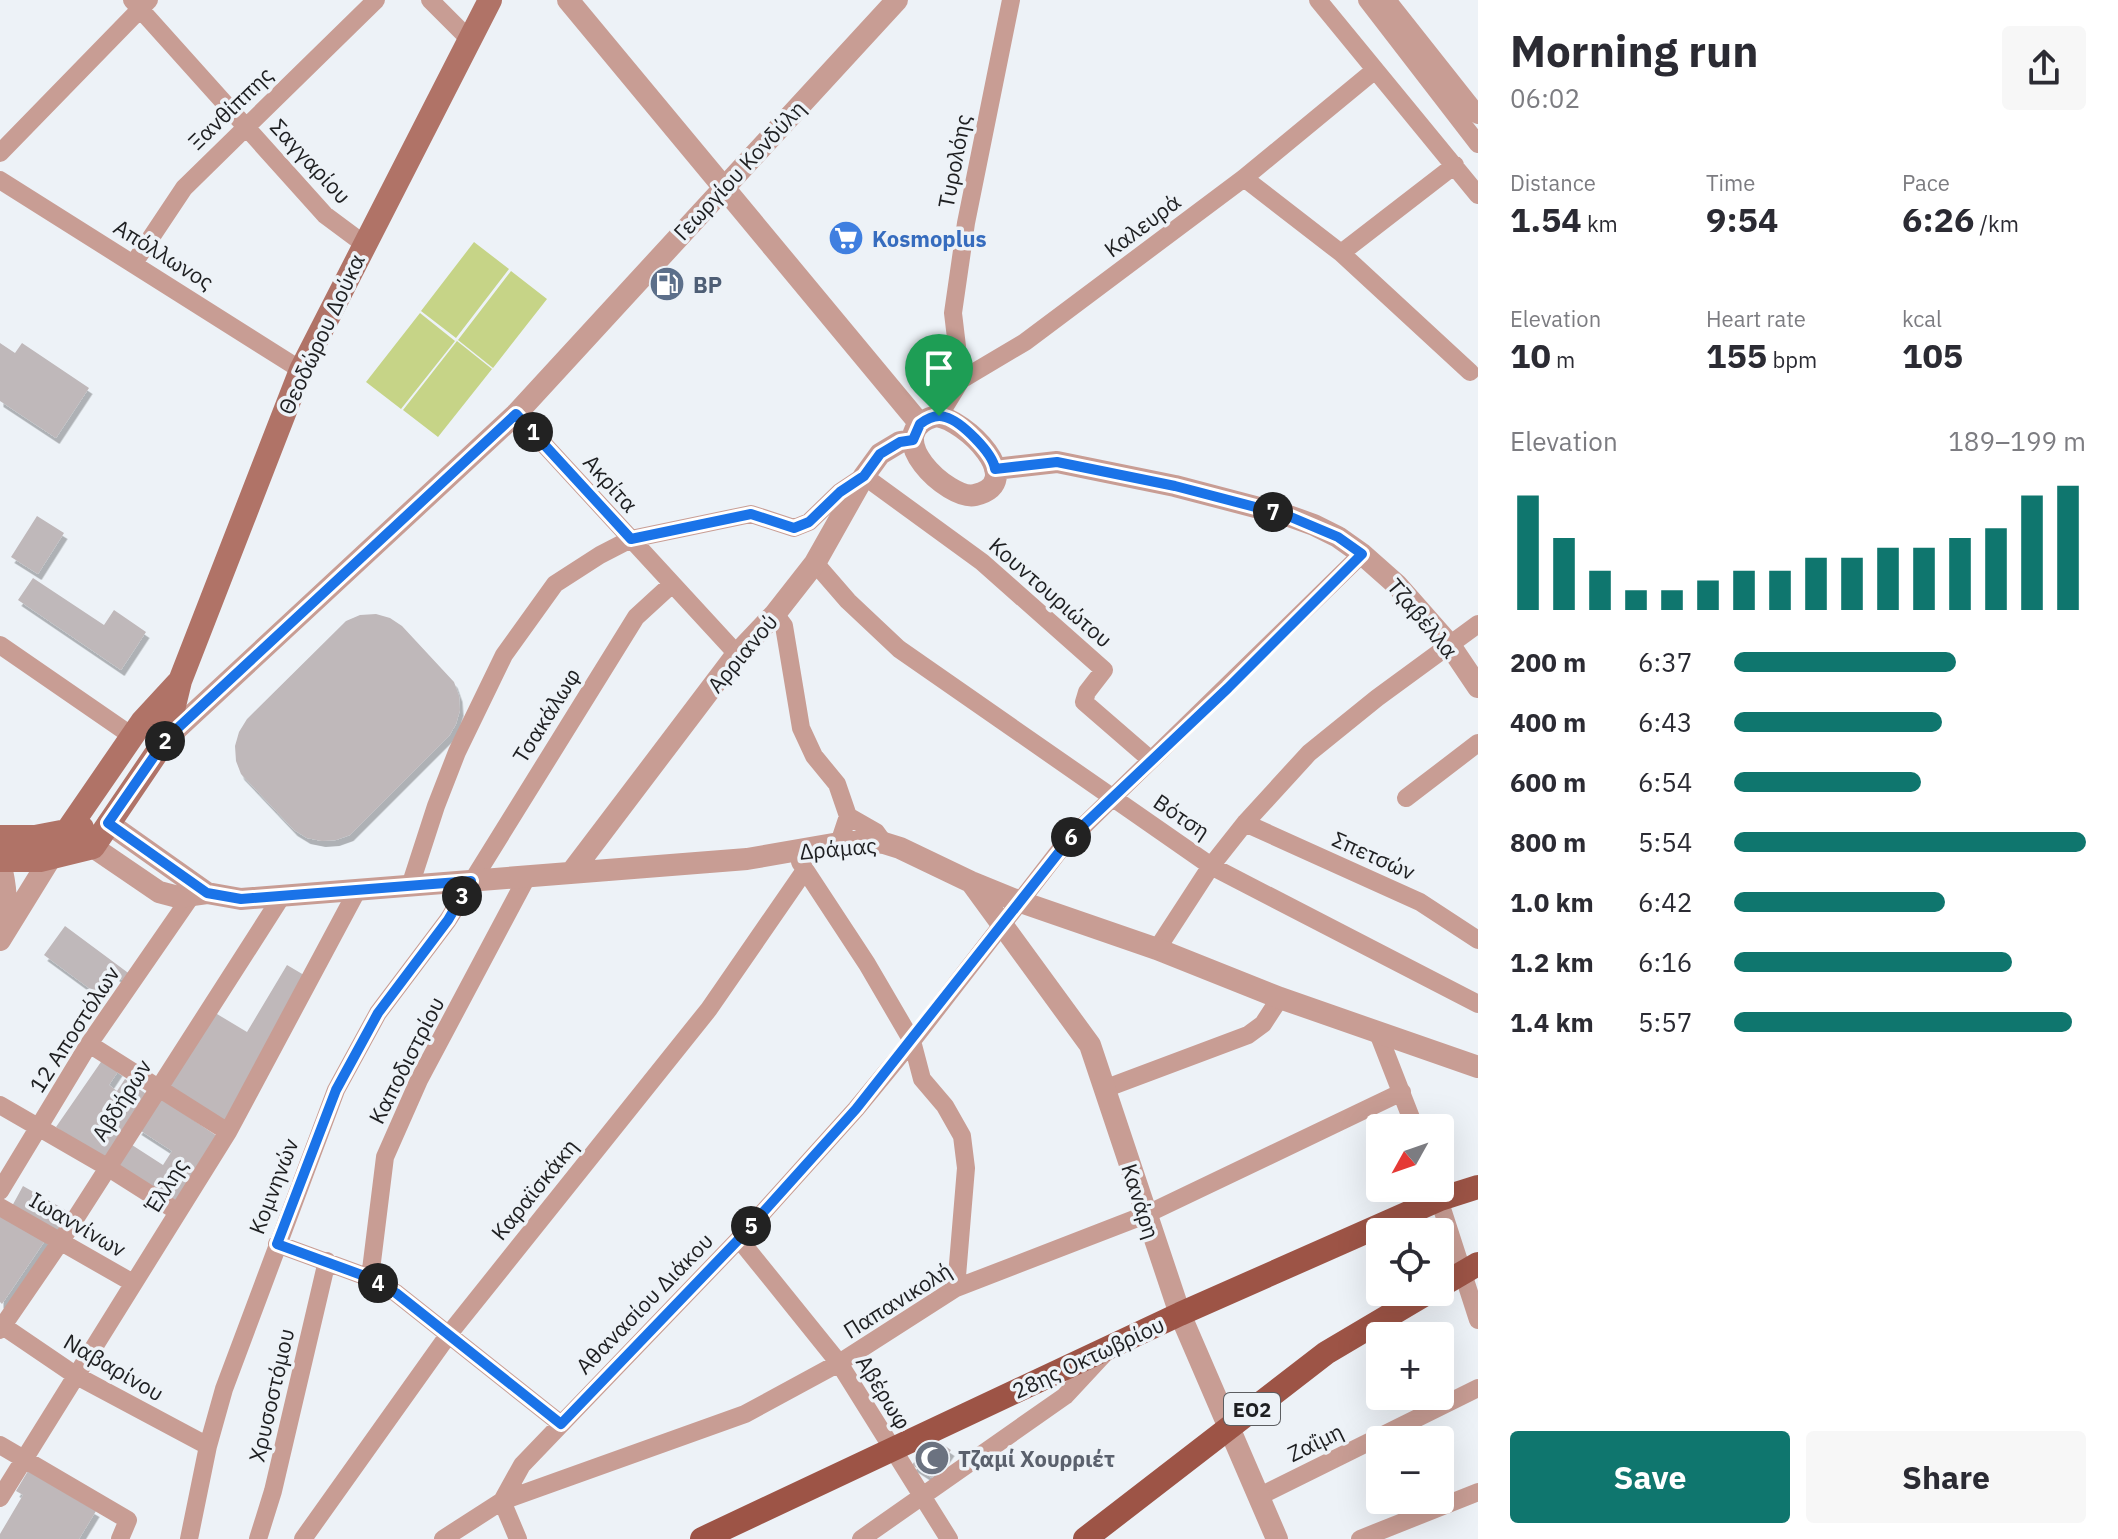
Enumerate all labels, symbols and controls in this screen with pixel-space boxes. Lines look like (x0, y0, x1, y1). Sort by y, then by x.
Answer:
text: Morning run (1510, 22, 1759, 79)
button: share (2002, 26, 2086, 110)
street label: Ξανθίππης (181, 60, 279, 156)
text: 06:02 (1510, 81, 1580, 115)
street label: Γεωργίου Κονδύλη (667, 94, 811, 246)
street label: Σαγγαρίου (264, 112, 358, 210)
street label: Τυρολόης (931, 112, 977, 210)
text: Distance (1510, 168, 1596, 197)
text: Time (1706, 168, 1755, 197)
text: Pace (1902, 168, 1950, 197)
street label: Καλευρά (1098, 187, 1186, 263)
text: 1.54 (1510, 197, 1582, 241)
text: 9:54 (1706, 197, 1778, 241)
text: 6:26 (1902, 197, 1974, 241)
text: km (1582, 209, 1618, 238)
text: /km (1974, 209, 2019, 238)
street label: Απόλλωνος (109, 212, 219, 296)
supermarket icon: Kosmoplus (827, 219, 865, 257)
place label: Kosmoplus (872, 224, 987, 253)
street label: Θεοδώρου Δούκα (271, 249, 371, 419)
fuel station icon: BP (648, 265, 686, 303)
place label: BP (693, 270, 722, 299)
text: Elevation (1510, 304, 1601, 333)
text: Heart rate (1706, 304, 1806, 333)
text: kcal (1902, 304, 1942, 333)
text: 10 (1510, 333, 1551, 377)
text: 155 (1706, 333, 1767, 377)
text: 105 (1902, 333, 1963, 377)
pin (905, 334, 973, 416)
text: m (1551, 345, 1575, 374)
text: bpm (1767, 345, 1817, 374)
icon: arrive (917, 346, 961, 390)
pin: 1 (513, 412, 553, 452)
text: 1 (526, 417, 540, 446)
text: Elevation (1510, 424, 1618, 458)
text: 189–199 m (1948, 424, 2086, 458)
street label: Ακρίτα (577, 448, 645, 518)
pin: 7 (1253, 492, 1293, 532)
text: 7 (1266, 497, 1280, 526)
street label: Κουντουριώτου (983, 530, 1119, 654)
street label: Τζαβέλλα (1381, 572, 1465, 664)
street label: Αρριανού (700, 607, 784, 699)
text: 200 m (1510, 645, 1586, 679)
text: 6:37 (1638, 645, 1692, 679)
street label: Τσακάλωφ (505, 662, 587, 768)
text: 400 m (1510, 705, 1586, 739)
text: 6:43 (1638, 705, 1692, 739)
pin: 2 (145, 721, 185, 761)
text: 2 (158, 726, 172, 755)
text: 600 m (1510, 765, 1586, 799)
text: 6:54 (1638, 765, 1692, 799)
street label: Βότση (1148, 787, 1216, 845)
pin: 6 (1051, 817, 1091, 857)
text: 6 (1064, 822, 1078, 851)
street label: Σπετσών (1328, 824, 1420, 886)
text: 800 m (1510, 825, 1586, 859)
text: 5:54 (1638, 825, 1692, 859)
street label: Δράμας (798, 830, 878, 866)
pin: 3 (442, 876, 482, 916)
text: 3 (455, 881, 469, 910)
text: 1.0 km (1510, 885, 1594, 919)
text: 6:42 (1638, 885, 1692, 919)
text: 1.2 km (1510, 945, 1594, 979)
text: 6:16 (1638, 945, 1692, 979)
street label: 12 Αποστόλων (22, 960, 126, 1098)
street label: Καποδιστρίου (361, 991, 451, 1129)
text: 1.4 km (1510, 1005, 1594, 1039)
text: 5:57 (1638, 1005, 1692, 1039)
street label: Αβδήρων (84, 1054, 158, 1146)
north arrow (1366, 1114, 1454, 1202)
map controls (1366, 1114, 1454, 1514)
street label: Καραϊσκάκη (484, 1132, 584, 1246)
street label: Κομνηνών (241, 1134, 305, 1238)
street label: Έλλης (137, 1152, 194, 1219)
street label: Κανάρη (1115, 1160, 1167, 1242)
street label: Ιωαννίνων (25, 1185, 131, 1263)
pin: 5 (731, 1206, 771, 1246)
text: 5 (744, 1211, 758, 1240)
button: locate (1366, 1218, 1454, 1306)
street label: Αθανασίου Διάκου (569, 1226, 719, 1380)
street label: Παπανικολή (837, 1255, 957, 1345)
pin: 4 (358, 1263, 398, 1303)
text: 4 (371, 1268, 385, 1297)
street label: 28ης Οκτωβρίου (1007, 1309, 1169, 1405)
button: + (1366, 1322, 1454, 1410)
street label: Χρυσοστόμου (242, 1325, 300, 1465)
street label: Ναβαρίνου (59, 1327, 169, 1407)
street label: Αβέρωφ (850, 1349, 918, 1435)
road number: ΕΟ2 (1224, 1393, 1280, 1425)
street label: Ζαΐμη (1282, 1416, 1348, 1468)
button: − (1366, 1426, 1454, 1514)
button: Save (1510, 1431, 1790, 1523)
button: Share (1806, 1431, 2086, 1523)
mosque icon: Τζαμί Χουρριέτ (913, 1439, 951, 1477)
place label: Τζαμί Χουρριέτ (958, 1444, 1115, 1473)

